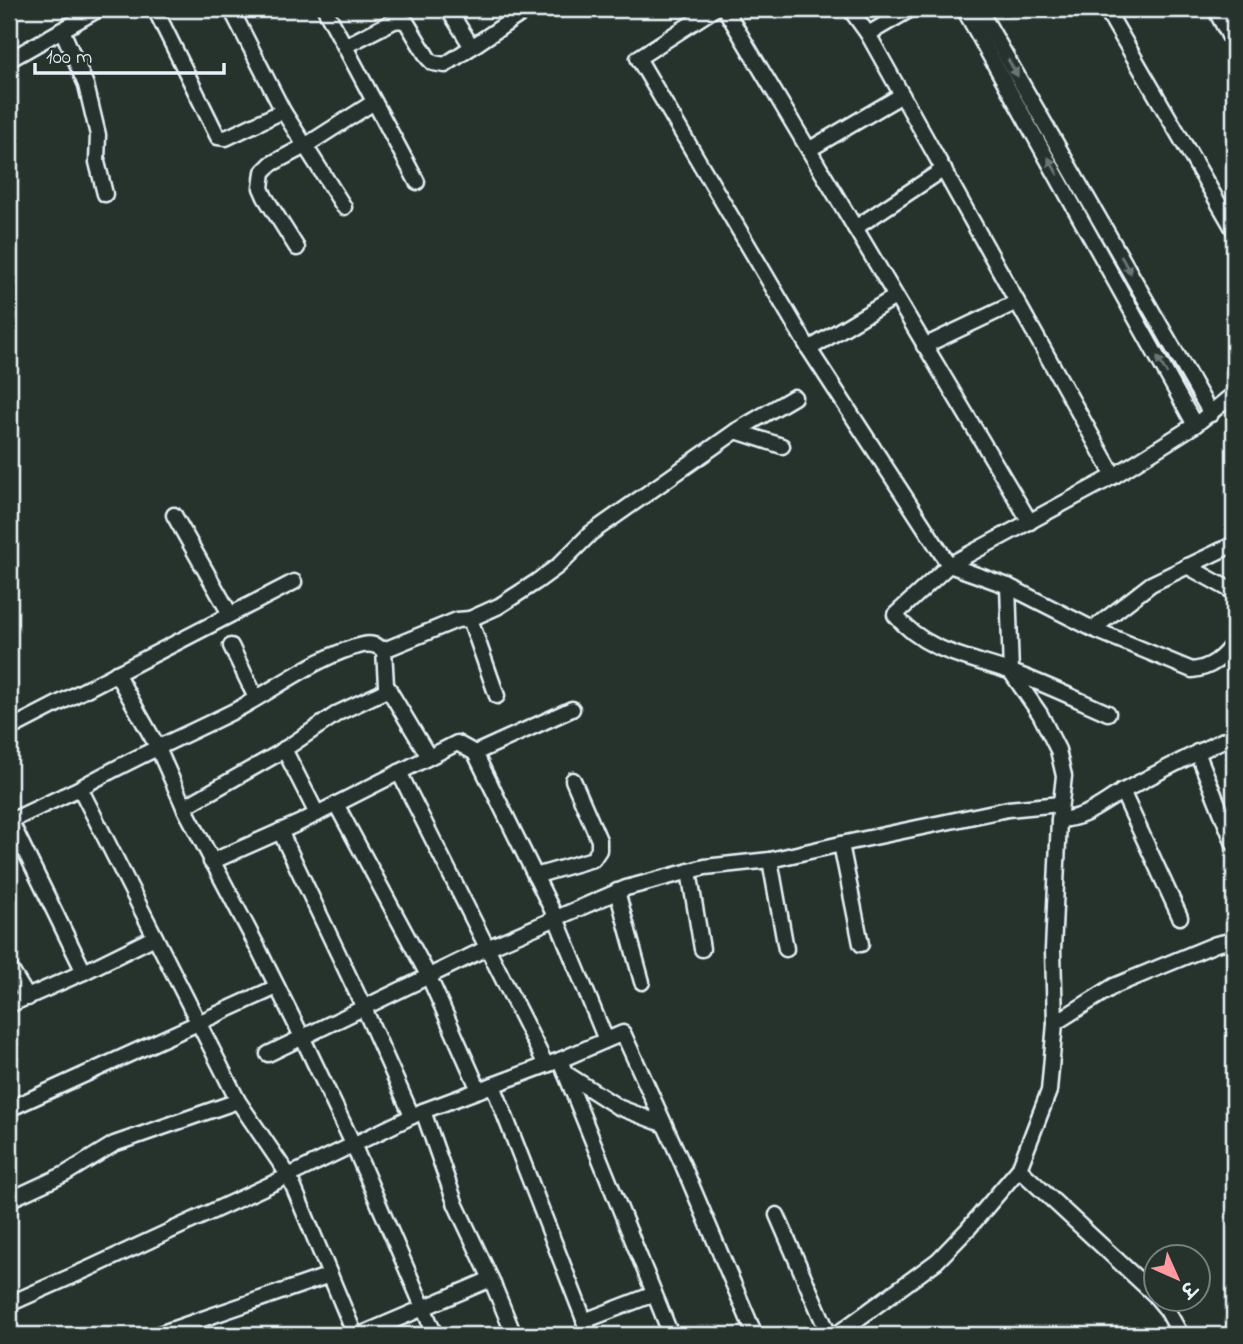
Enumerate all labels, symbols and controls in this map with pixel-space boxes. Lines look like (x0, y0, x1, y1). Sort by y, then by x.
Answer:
scale bar (35, 32, 224, 76)
text: 100 m (46, 43, 92, 73)
one-way arrow (1007, 58, 1019, 77)
one-way arrow (1047, 156, 1058, 176)
one-way arrow (1120, 256, 1132, 275)
one-way arrow (1156, 356, 1168, 375)
north arrow (1142, 1242, 1212, 1312)
text: उ (1172, 1273, 1203, 1304)

